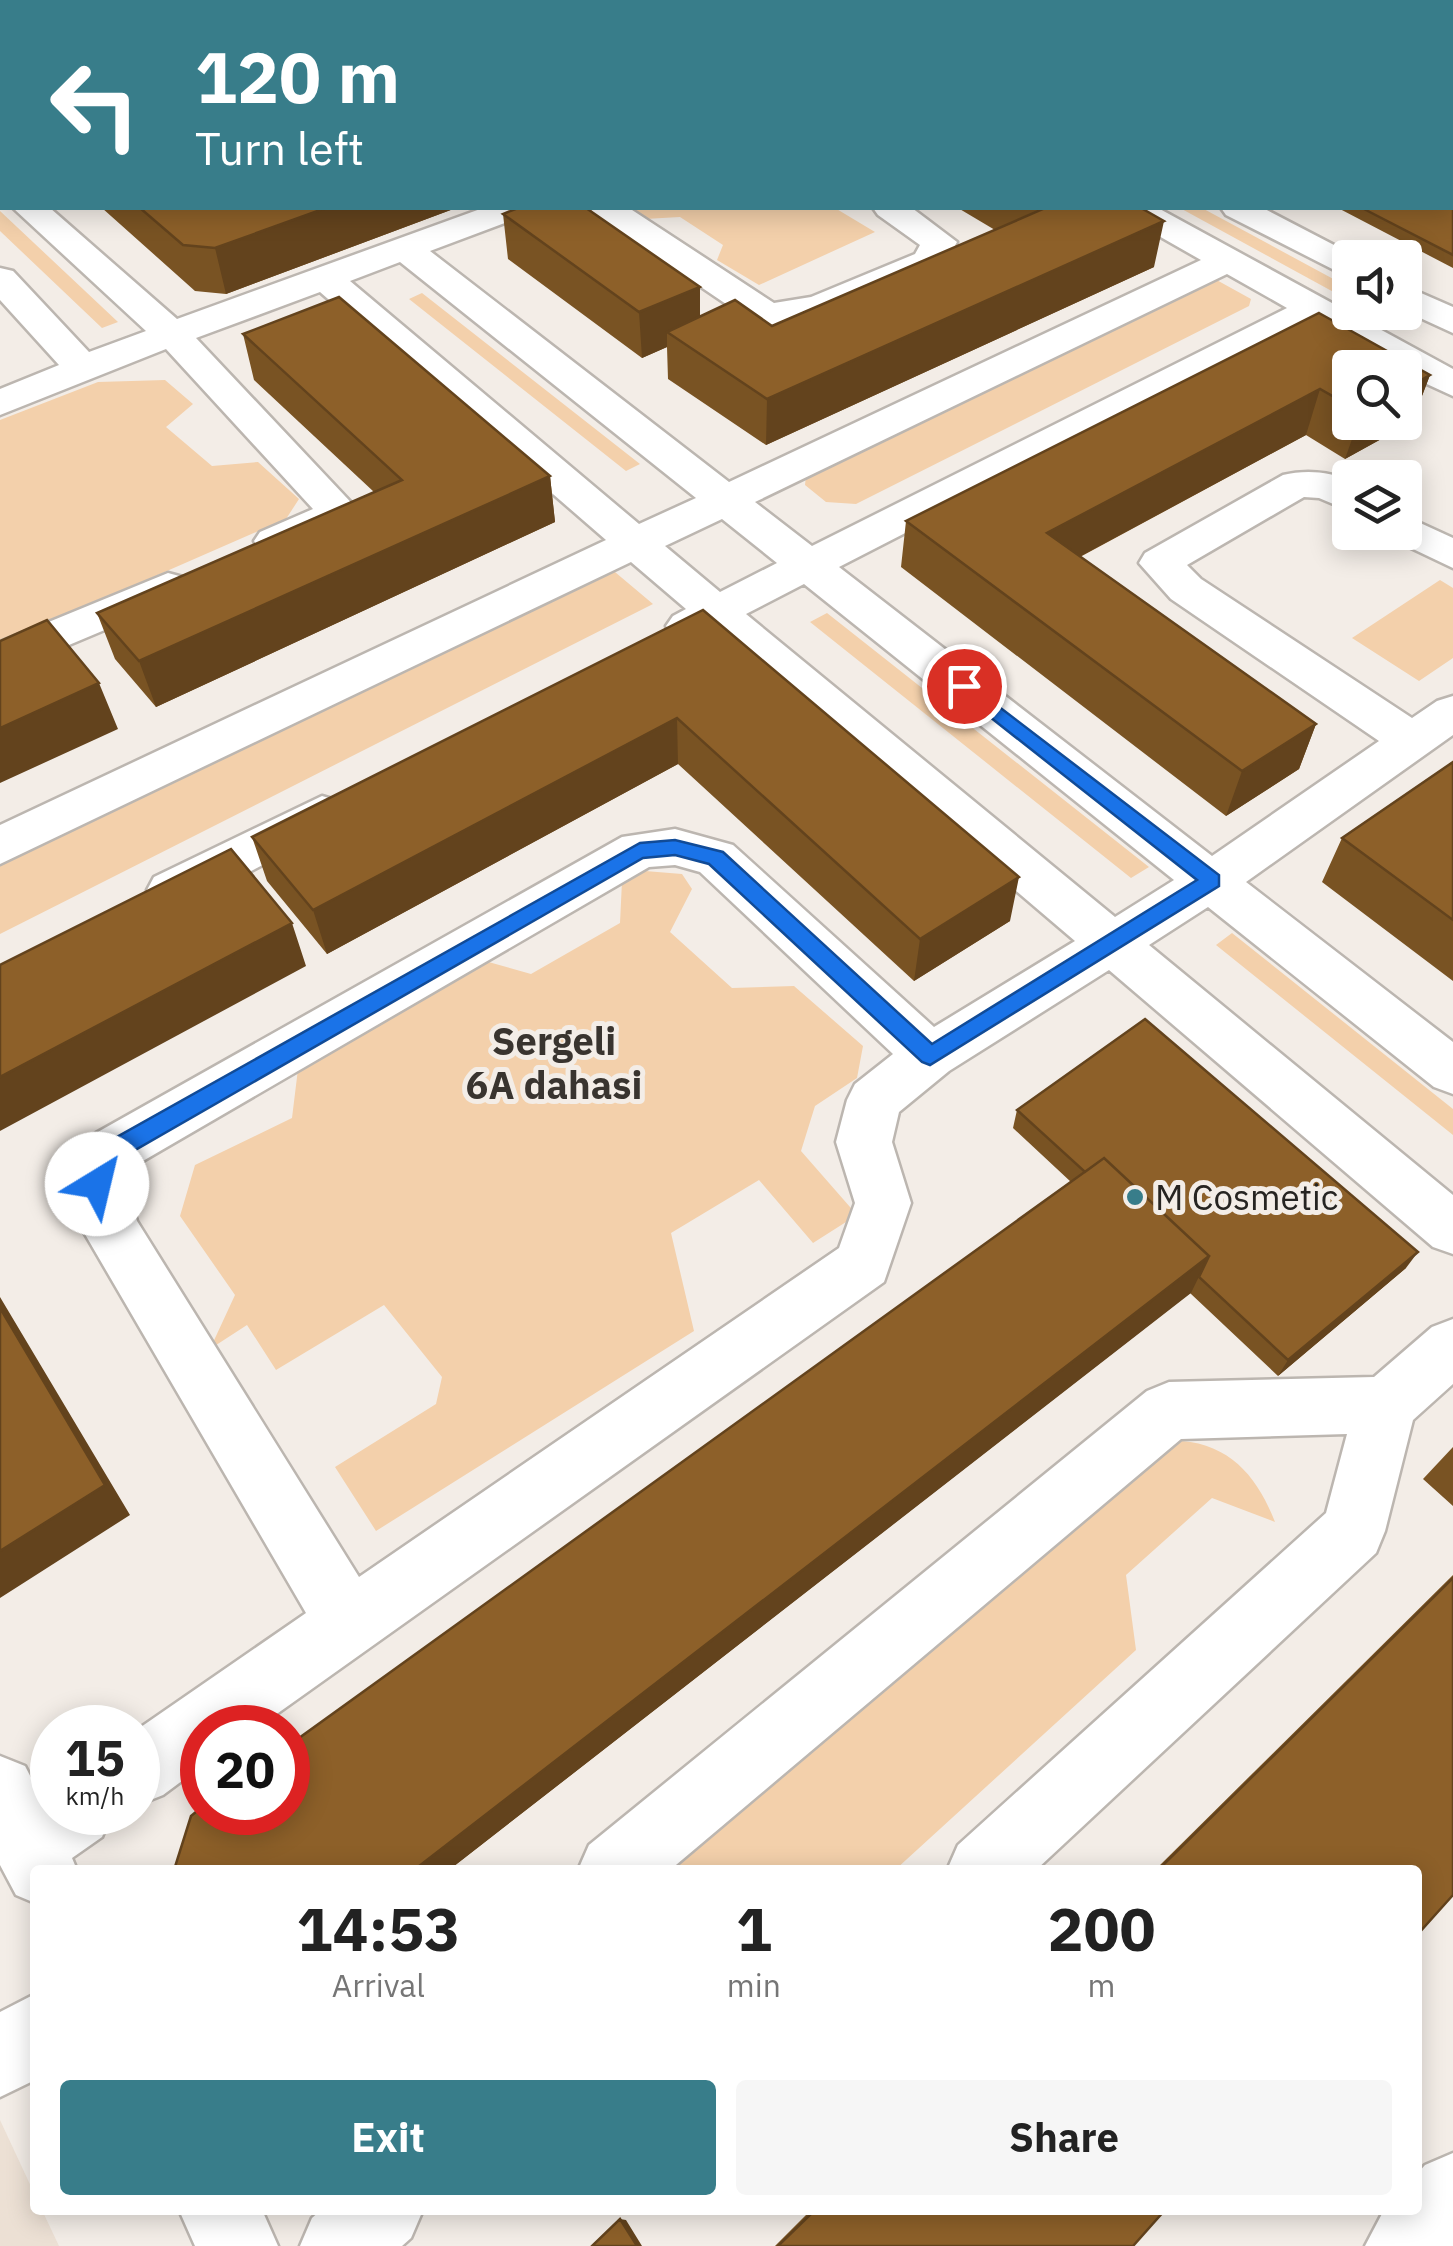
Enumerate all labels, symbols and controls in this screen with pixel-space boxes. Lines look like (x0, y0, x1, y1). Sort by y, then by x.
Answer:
text: 120 m (195, 31, 400, 122)
icon: left (30, 40, 160, 170)
text: Turn left (195, 119, 364, 177)
map controls (1332, 240, 1422, 550)
button: sound (1332, 240, 1422, 330)
button: search (1332, 350, 1422, 440)
button: layers (1332, 460, 1422, 550)
pin (922, 644, 1007, 729)
icon: arrive (937, 659, 992, 714)
district label: Sergeli 6A dahasi (466, 1016, 642, 1109)
position arrow (45, 1132, 149, 1236)
place label: M Cosmetic (1155, 1174, 1338, 1220)
marker: M Cosmetic (1124, 1186, 1146, 1208)
speed limit sign: 20 (180, 1705, 310, 1835)
text: 15 (65, 1725, 125, 1790)
text: km/h (66, 1779, 124, 1812)
text: 14:53 (297, 1889, 460, 1968)
text: 1 (736, 1889, 772, 1968)
text: 200 (1047, 1889, 1155, 1968)
text: Arrival (332, 1964, 425, 2006)
text: min (727, 1964, 781, 2006)
text: m (1088, 1964, 1115, 2006)
button: Exit (60, 2080, 716, 2195)
button: Share (736, 2080, 1392, 2195)

